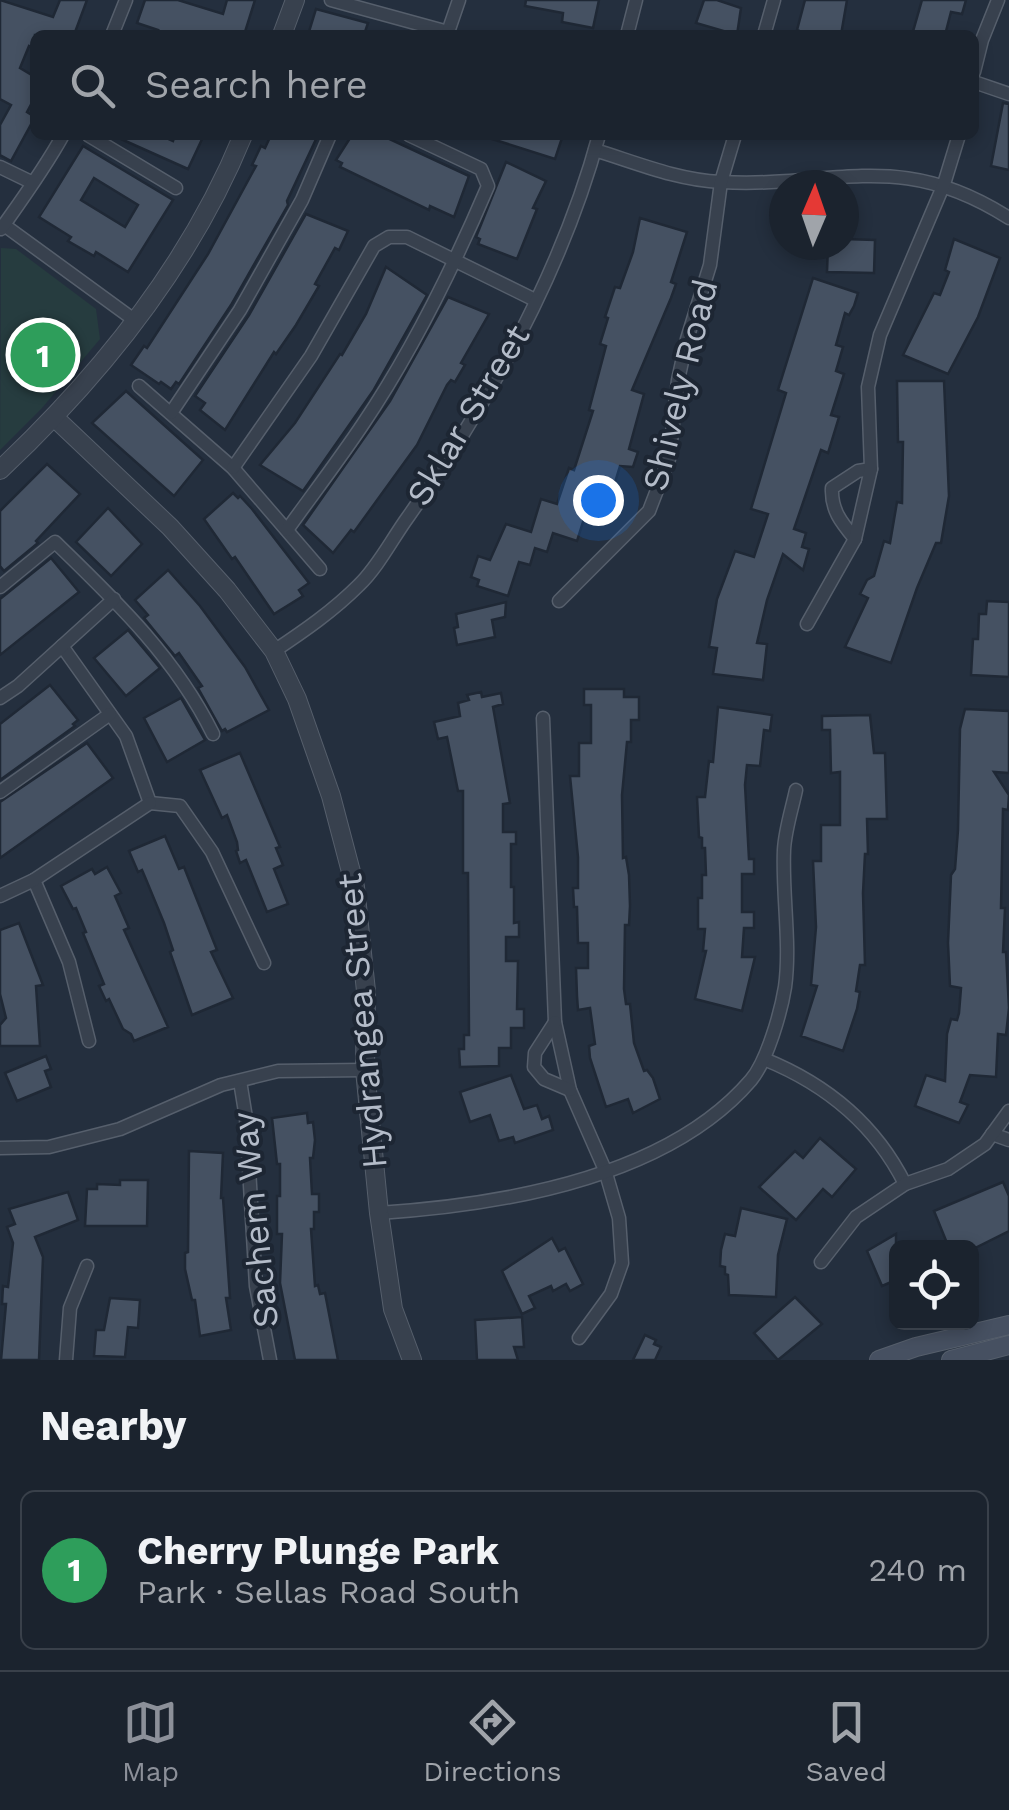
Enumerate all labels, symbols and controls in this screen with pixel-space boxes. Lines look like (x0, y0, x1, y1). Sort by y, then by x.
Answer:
search box (30, 30, 979, 140)
icon: search (65, 58, 120, 113)
text: Search here (145, 63, 368, 107)
north arrow (769, 170, 859, 260)
street label: Shively Road (633, 275, 727, 495)
street label: Sklar Street (398, 317, 539, 513)
pin: 1 (10, 318, 76, 392)
your location (573, 475, 624, 526)
street label: Hydrangea Street (328, 871, 396, 1170)
street label: Sachem Way (223, 1110, 287, 1330)
map controls (889, 1240, 979, 1330)
button: locate (889, 1240, 979, 1330)
text: Nearby (40, 1401, 187, 1450)
text: Cherry Plunge Park (137, 1529, 499, 1573)
text: 1 (68, 1551, 81, 1589)
text: 240 m (868, 1551, 967, 1589)
text: Park · Sellas Road South (137, 1573, 520, 1611)
tab: Map (122, 1695, 179, 1788)
tab: Directions (423, 1695, 562, 1788)
tab: Saved (806, 1695, 887, 1788)

